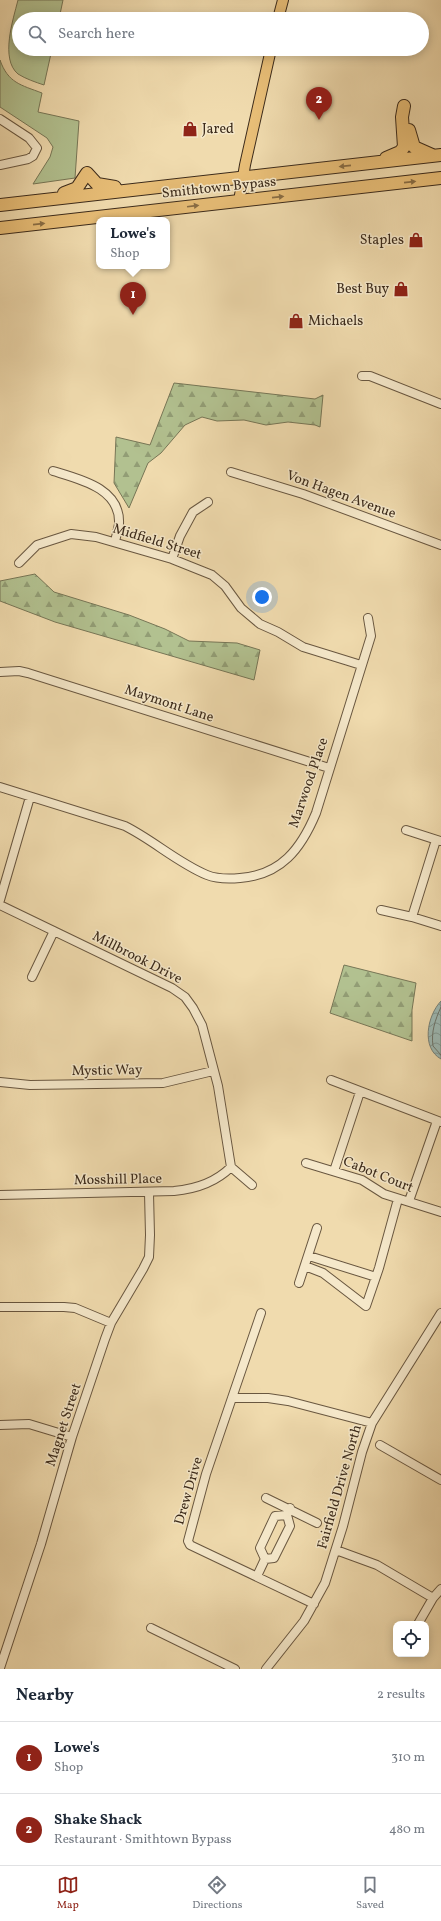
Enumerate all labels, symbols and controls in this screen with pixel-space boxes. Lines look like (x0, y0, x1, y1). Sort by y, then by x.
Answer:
search box (12, 12, 429, 56)
icon: search (26, 23, 48, 45)
text: Search here (58, 24, 135, 45)
pin: 2 (306, 87, 332, 120)
shop icon: Jared (181, 120, 199, 138)
place label: Jared (202, 120, 234, 139)
one-way arrow (339, 163, 351, 169)
street label: Smithtown Bypass (161, 173, 277, 203)
one-way arrow (404, 179, 416, 185)
one-way arrow (272, 193, 284, 200)
one-way arrow (187, 202, 199, 209)
popup (96, 217, 170, 269)
one-way arrow (33, 220, 45, 227)
text: Lowe's (110, 224, 156, 245)
place label: Staples (360, 231, 404, 250)
shop icon: Staples (407, 231, 425, 249)
text: Shop (110, 245, 139, 263)
place label: Best Buy (336, 280, 389, 299)
shop icon: Best Buy (392, 280, 410, 298)
pin: 1 (120, 282, 146, 315)
shop icon: Michaels (287, 312, 305, 330)
place label: Michaels (308, 312, 363, 331)
street label: Von Hagen Avenue (284, 466, 399, 524)
street label: Midfield Street (110, 519, 204, 565)
your location (252, 587, 272, 607)
street label: Maymont Lane (122, 681, 216, 727)
street label: Marwood Place (285, 735, 333, 831)
street label: Millbrook Drive (89, 927, 186, 989)
street label: Mystic Way (71, 1061, 143, 1081)
street label: Cabot Court (340, 1152, 416, 1198)
street label: Mosshill Place (74, 1170, 163, 1190)
street label: Magnet Street (42, 1381, 86, 1469)
street label: Fairfield Drive North (313, 1423, 367, 1551)
street label: Drew Drive (170, 1454, 208, 1527)
map controls (393, 1621, 429, 1657)
button: locate (393, 1621, 429, 1657)
text: Nearby (16, 1684, 74, 1707)
text: 2 results (377, 1686, 425, 1704)
text: Lowe's (54, 1738, 100, 1759)
text: 1 (26, 1749, 32, 1767)
text: 310 m (391, 1749, 425, 1767)
text: Shop (54, 1759, 83, 1777)
text: Shake Shack (54, 1810, 142, 1831)
text: 2 (26, 1821, 32, 1839)
text: 480 m (389, 1821, 425, 1839)
text: Restaurant · Smithtown Bypass (54, 1831, 231, 1849)
tab: Map (57, 1874, 79, 1913)
tab: Directions (192, 1874, 243, 1913)
tab: Saved (356, 1874, 384, 1913)

